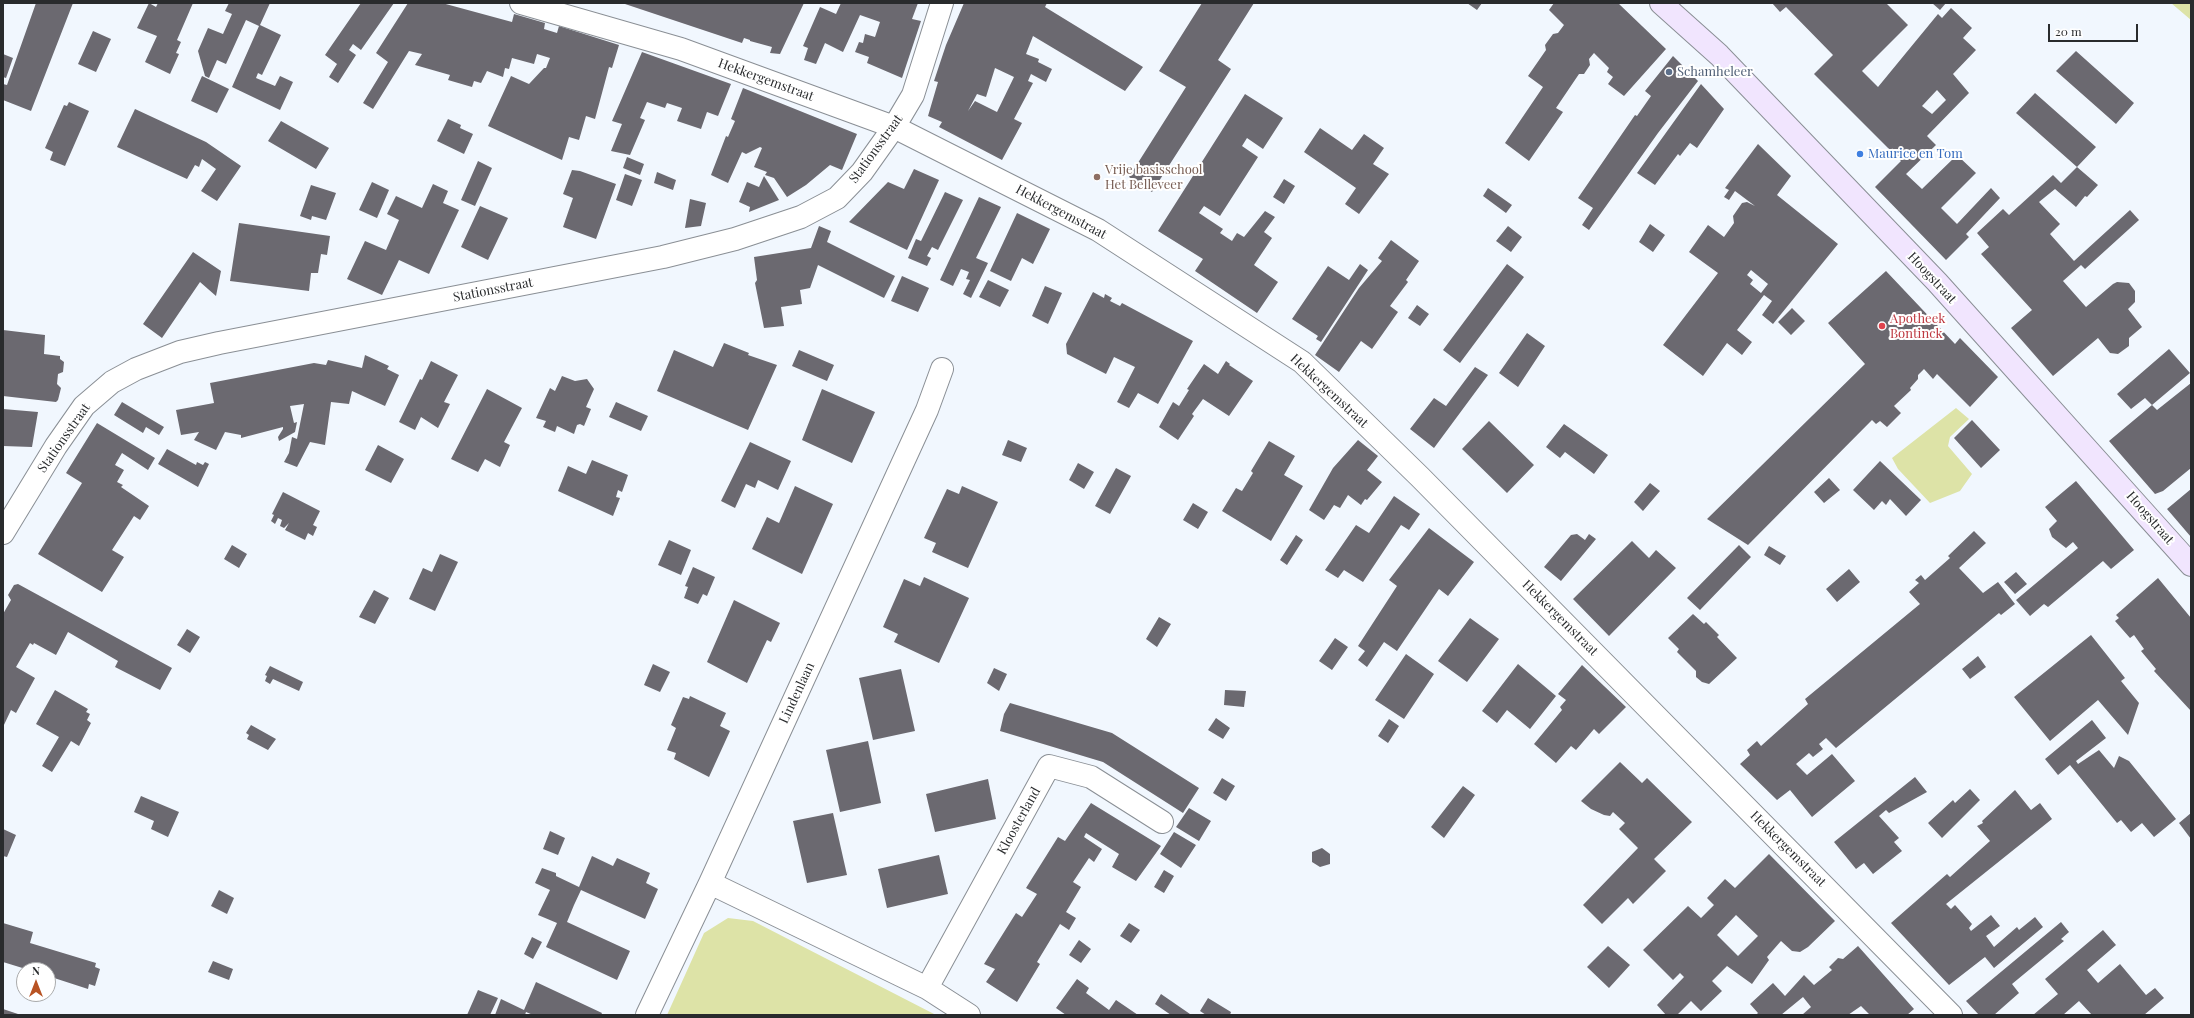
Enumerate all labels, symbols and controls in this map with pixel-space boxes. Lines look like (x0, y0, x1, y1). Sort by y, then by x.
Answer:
scale bar (2050, 16, 2140, 42)
text: 20 m (2055, 23, 2082, 39)
street label: Hekkergemstraat (716, 55, 816, 105)
place label: Schamheleer (1677, 64, 1753, 80)
marker: Schamheleer (1664, 67, 1674, 77)
street label: Stationsstraat (846, 112, 906, 186)
place label: Maurice en Tom (1868, 146, 1963, 162)
marker: Maurice en Tom (1855, 149, 1865, 159)
place label: Vrije basisschool Het Belleveer (1105, 162, 1203, 193)
marker: Vrije basisschool Het Belleveer (1092, 172, 1102, 182)
street label: Hekkergemstraat (1013, 181, 1109, 243)
street label: Hoogstraat (1904, 249, 1960, 307)
street label: Stationsstraat (452, 275, 534, 305)
place label: Apotheek Bontinck (1890, 311, 1945, 342)
marker: Apotheek Bontinck (1877, 321, 1887, 331)
street label: Hekkergemstraat (1287, 351, 1371, 431)
street label: Stationsstraat (34, 400, 94, 476)
street label: Hoogstraat (2123, 489, 2177, 547)
street label: Hekkergemstraat (1519, 577, 1601, 659)
street label: Lindenlaan (776, 660, 818, 726)
street label: Kloosterland (994, 785, 1044, 857)
street label: Hekkergemstraat (1747, 808, 1829, 890)
north arrow (16, 962, 56, 1002)
text: N (32, 963, 40, 978)

